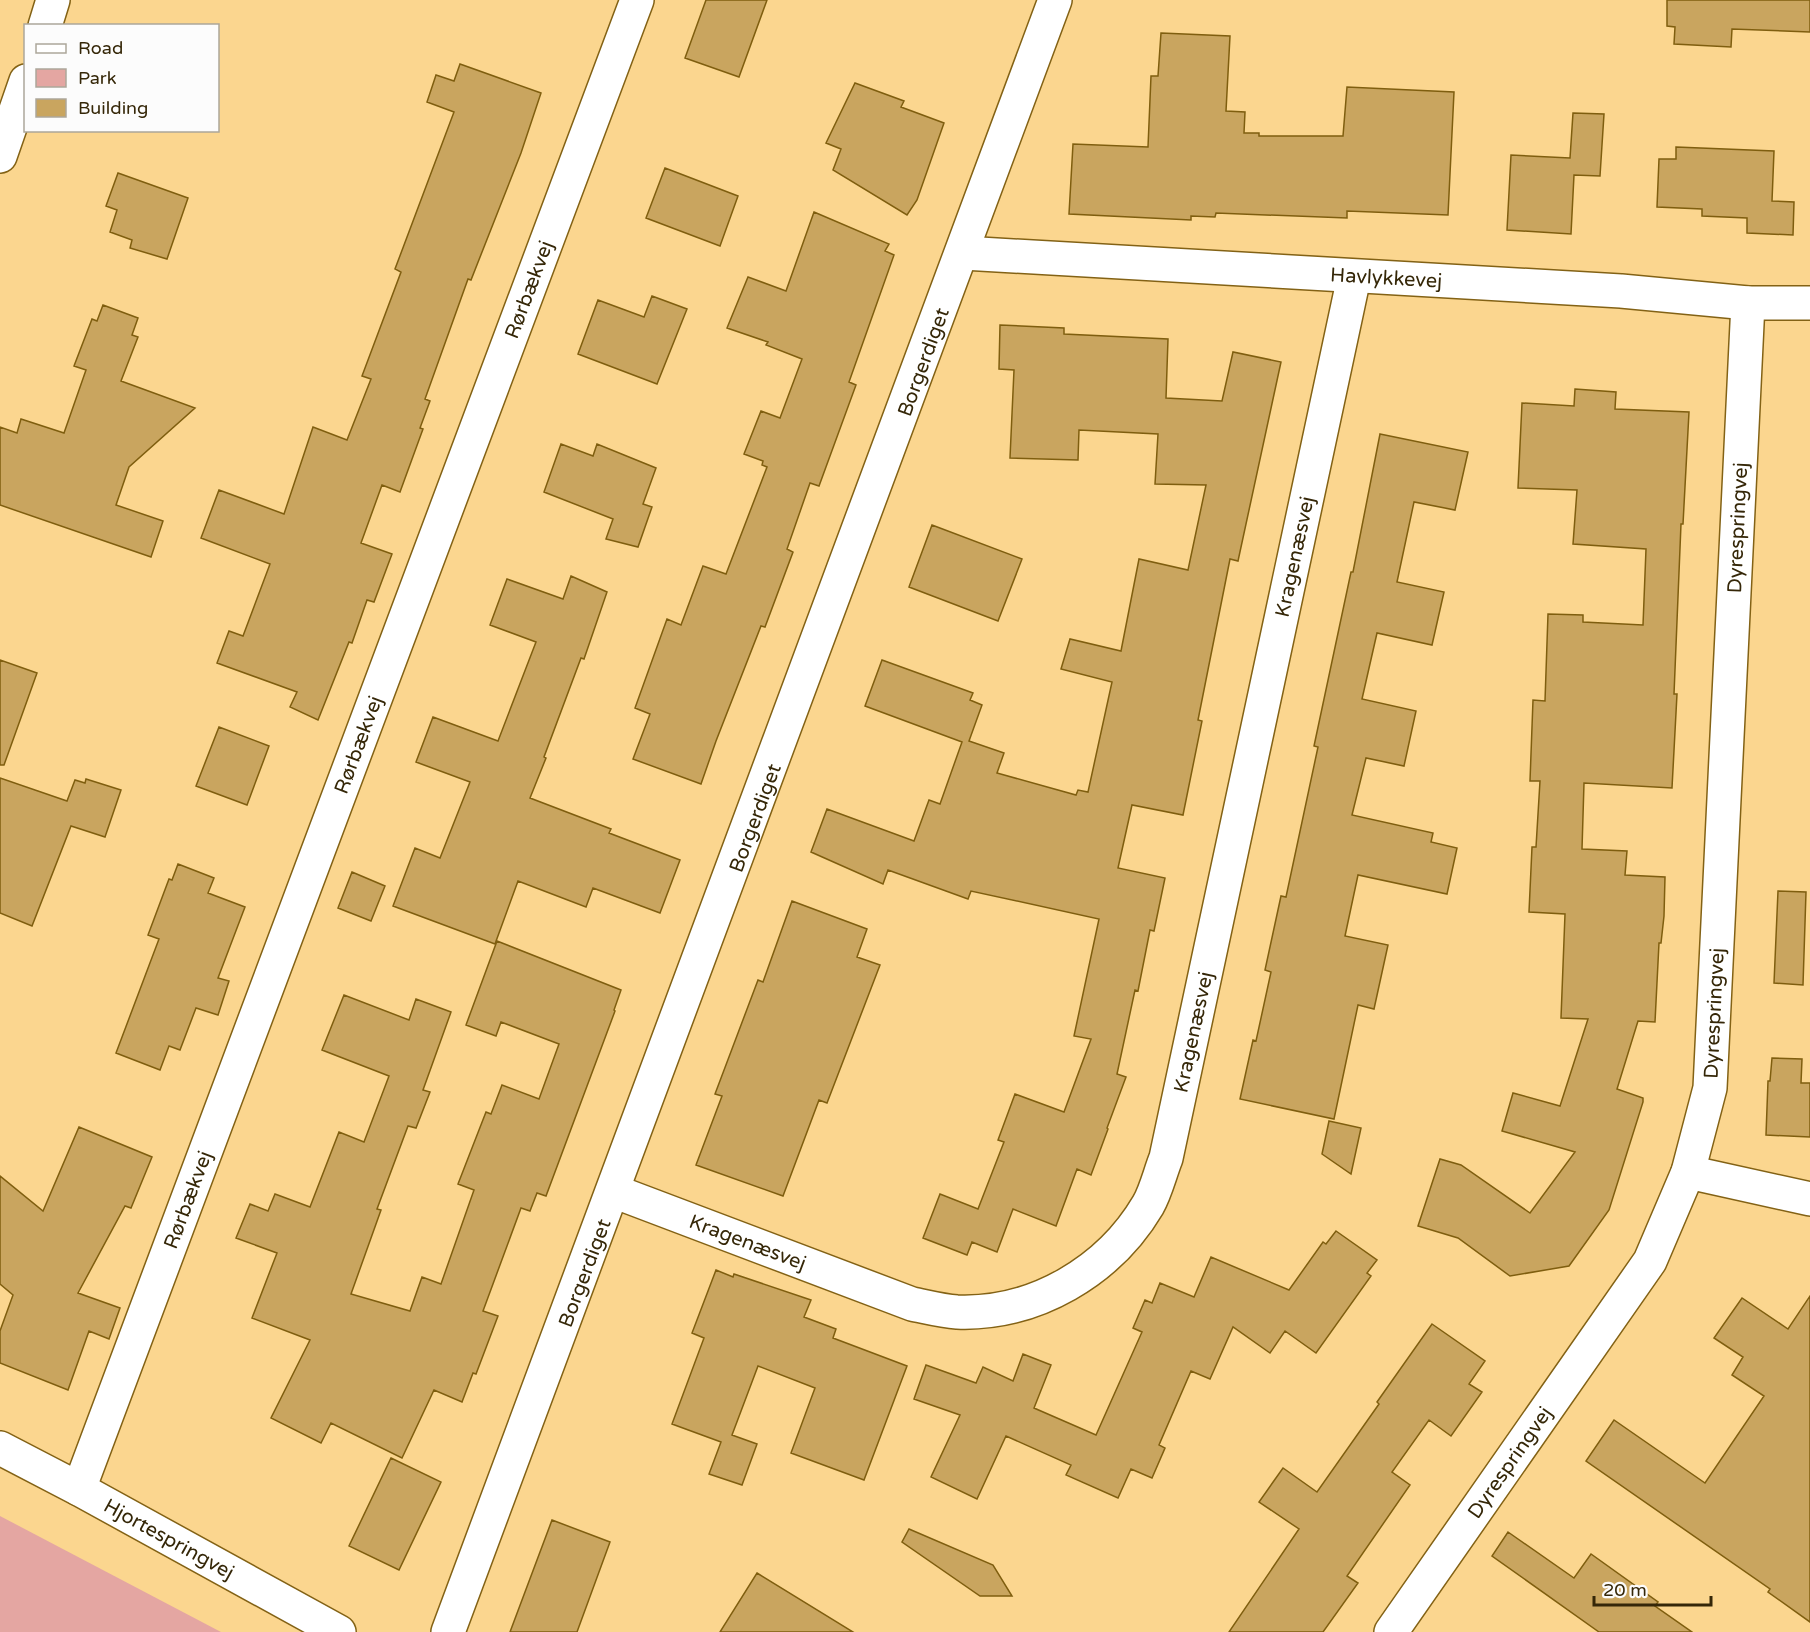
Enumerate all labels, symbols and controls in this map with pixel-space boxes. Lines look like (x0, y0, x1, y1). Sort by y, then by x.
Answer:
legend (24, 24, 219, 132)
text: Road (78, 37, 123, 59)
text: Park (78, 67, 117, 89)
text: Building (78, 97, 148, 119)
street label: Rørbækvej (500, 237, 559, 342)
street label: Havlykkevej (1329, 263, 1443, 294)
street label: Borgerdiget (893, 304, 955, 420)
street label: Dyrespringvej (1723, 462, 1753, 594)
street label: Kragenæsvej (1271, 494, 1320, 620)
street label: Rørbækvej (330, 693, 388, 797)
street label: Borgerdiget (725, 760, 787, 876)
street label: Dyrespringvej (1699, 947, 1730, 1079)
street label: Kragenæsvej (1169, 969, 1218, 1095)
street label: Rørbækvej (159, 1148, 218, 1252)
street label: Kragenæsvej (686, 1210, 809, 1276)
street label: Borgerdiget (554, 1216, 617, 1331)
street label: Dyrespringvej (1463, 1402, 1558, 1523)
street label: Hjortespringvej (99, 1494, 238, 1585)
scale bar (1594, 1569, 1711, 1607)
text: 20 m (1603, 1579, 1647, 1601)

